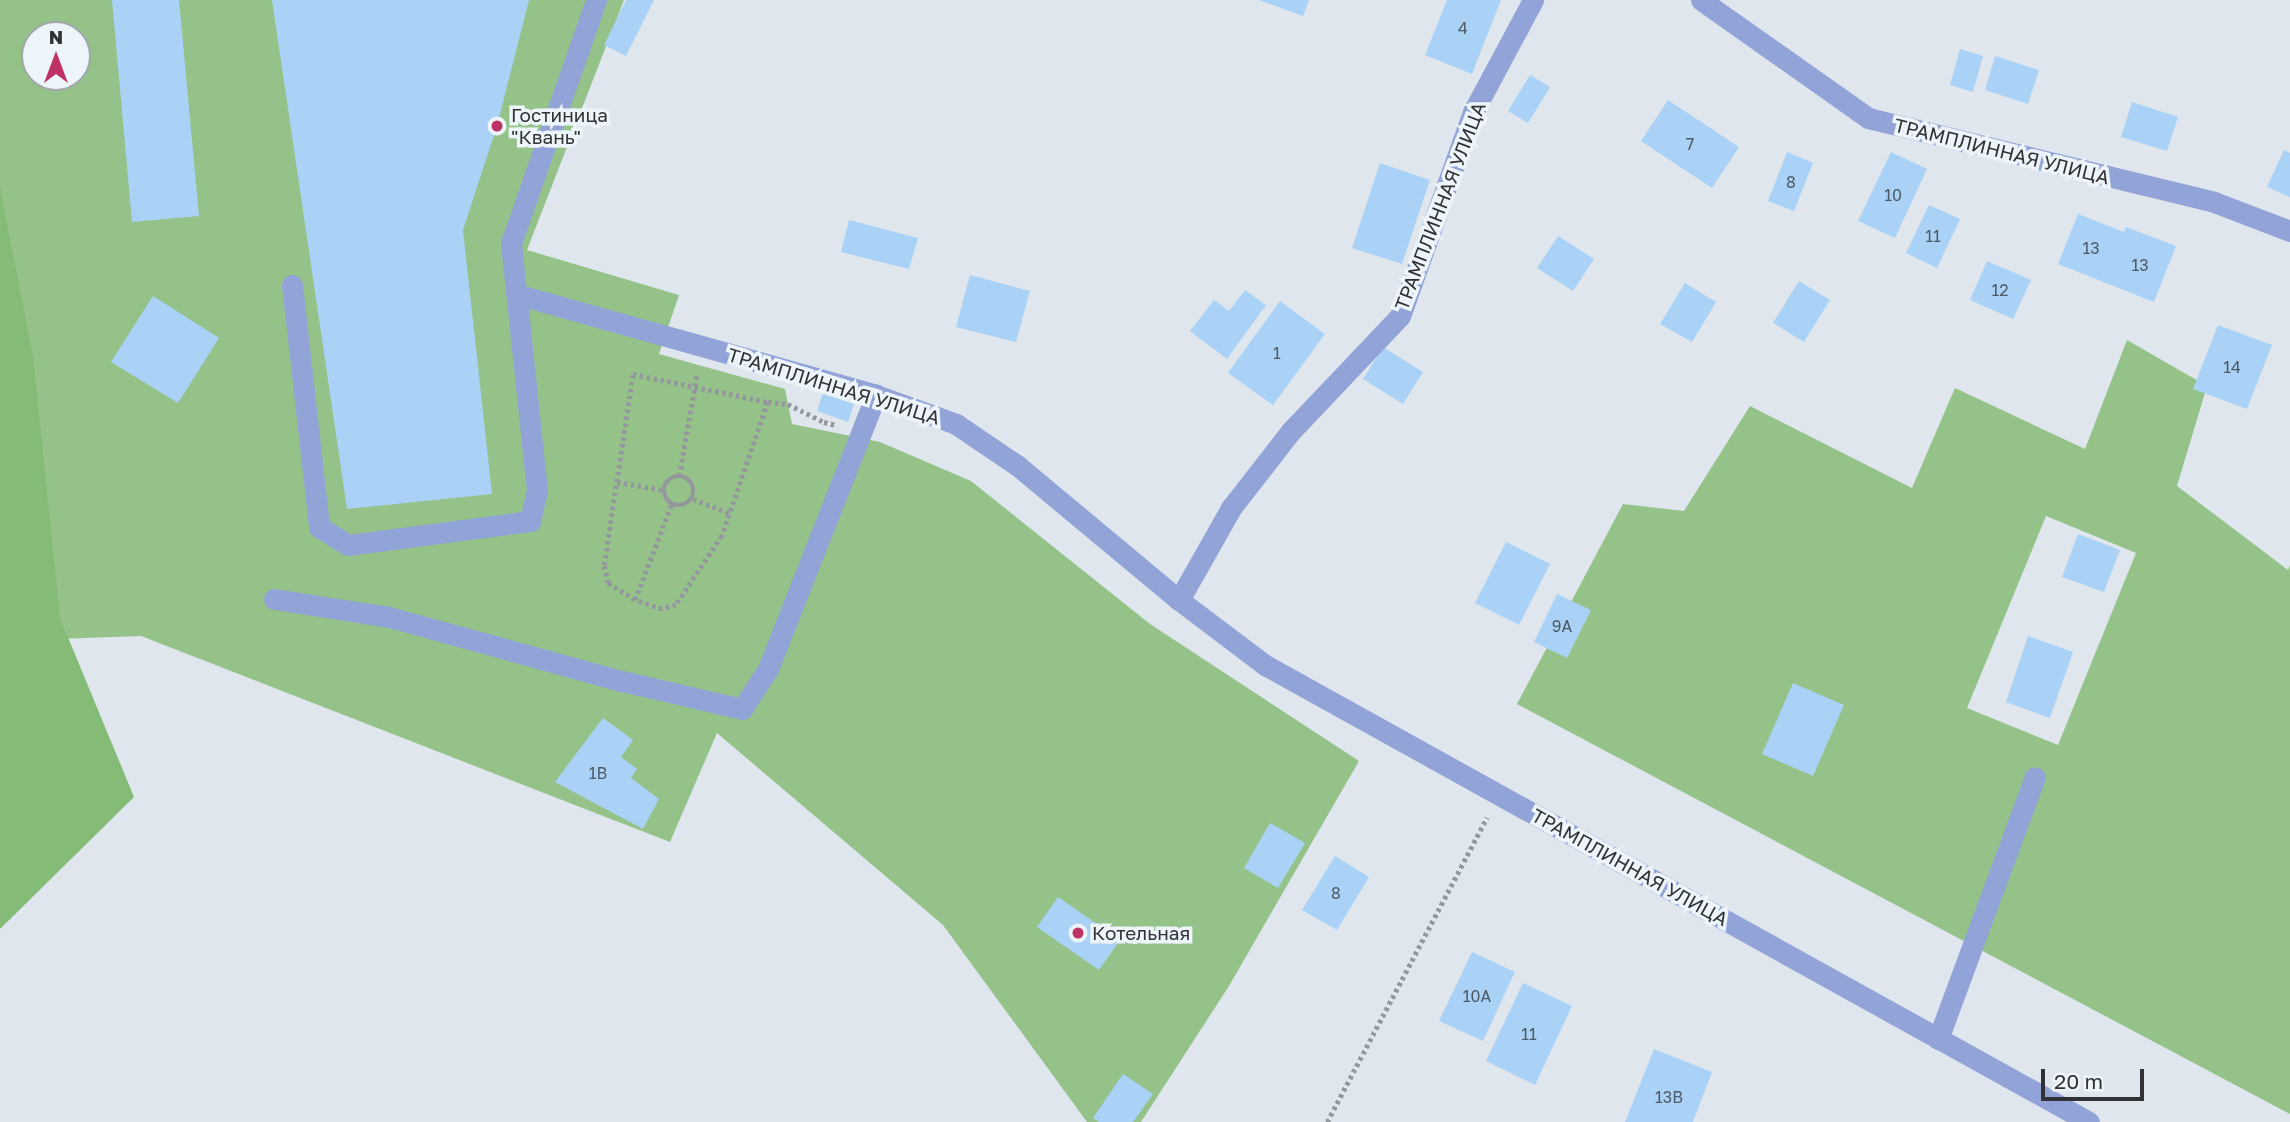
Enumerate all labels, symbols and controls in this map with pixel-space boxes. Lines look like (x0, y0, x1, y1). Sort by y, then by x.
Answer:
house number: 4 (1458, 18, 1468, 38)
north arrow (21, 21, 91, 91)
text: N (49, 25, 63, 48)
street label: ТРАМПЛИННАЯ УЛИЦА (1390, 99, 1490, 313)
place label: Гостиница "Квань" (511, 104, 608, 148)
street label: ТРАМПЛИННАЯ УЛИЦА (1892, 113, 2112, 189)
marker: Гостиница "Квань" (489, 118, 505, 134)
house number: 7 (1686, 134, 1694, 154)
house number: 8 (1786, 172, 1796, 192)
house number: 10 (1884, 185, 1902, 205)
house number: 11 (1925, 226, 1941, 246)
house number: 13 (2082, 238, 2100, 258)
house number: 13 (2131, 255, 2149, 275)
house number: 12 (1991, 280, 2009, 300)
street label: ТРАМПЛИННАЯ УЛИЦА (725, 343, 943, 429)
house number: 1 (1273, 343, 1281, 363)
house number: 14 (2223, 357, 2241, 377)
house number: 9А (1552, 616, 1572, 636)
house number: 1В (589, 763, 607, 783)
street label: ТРАМПЛИННАЯ УЛИЦА (1528, 803, 1732, 931)
house number: 8 (1331, 883, 1341, 903)
place label: Котельная (1092, 922, 1190, 944)
marker: Котельная (1070, 925, 1086, 941)
house number: 10А (1463, 986, 1491, 1006)
house number: 11 (1521, 1024, 1537, 1044)
scale bar (2045, 1056, 2148, 1100)
text: 20 m (2054, 1068, 2103, 1094)
house number: 13В (1655, 1087, 1683, 1107)

